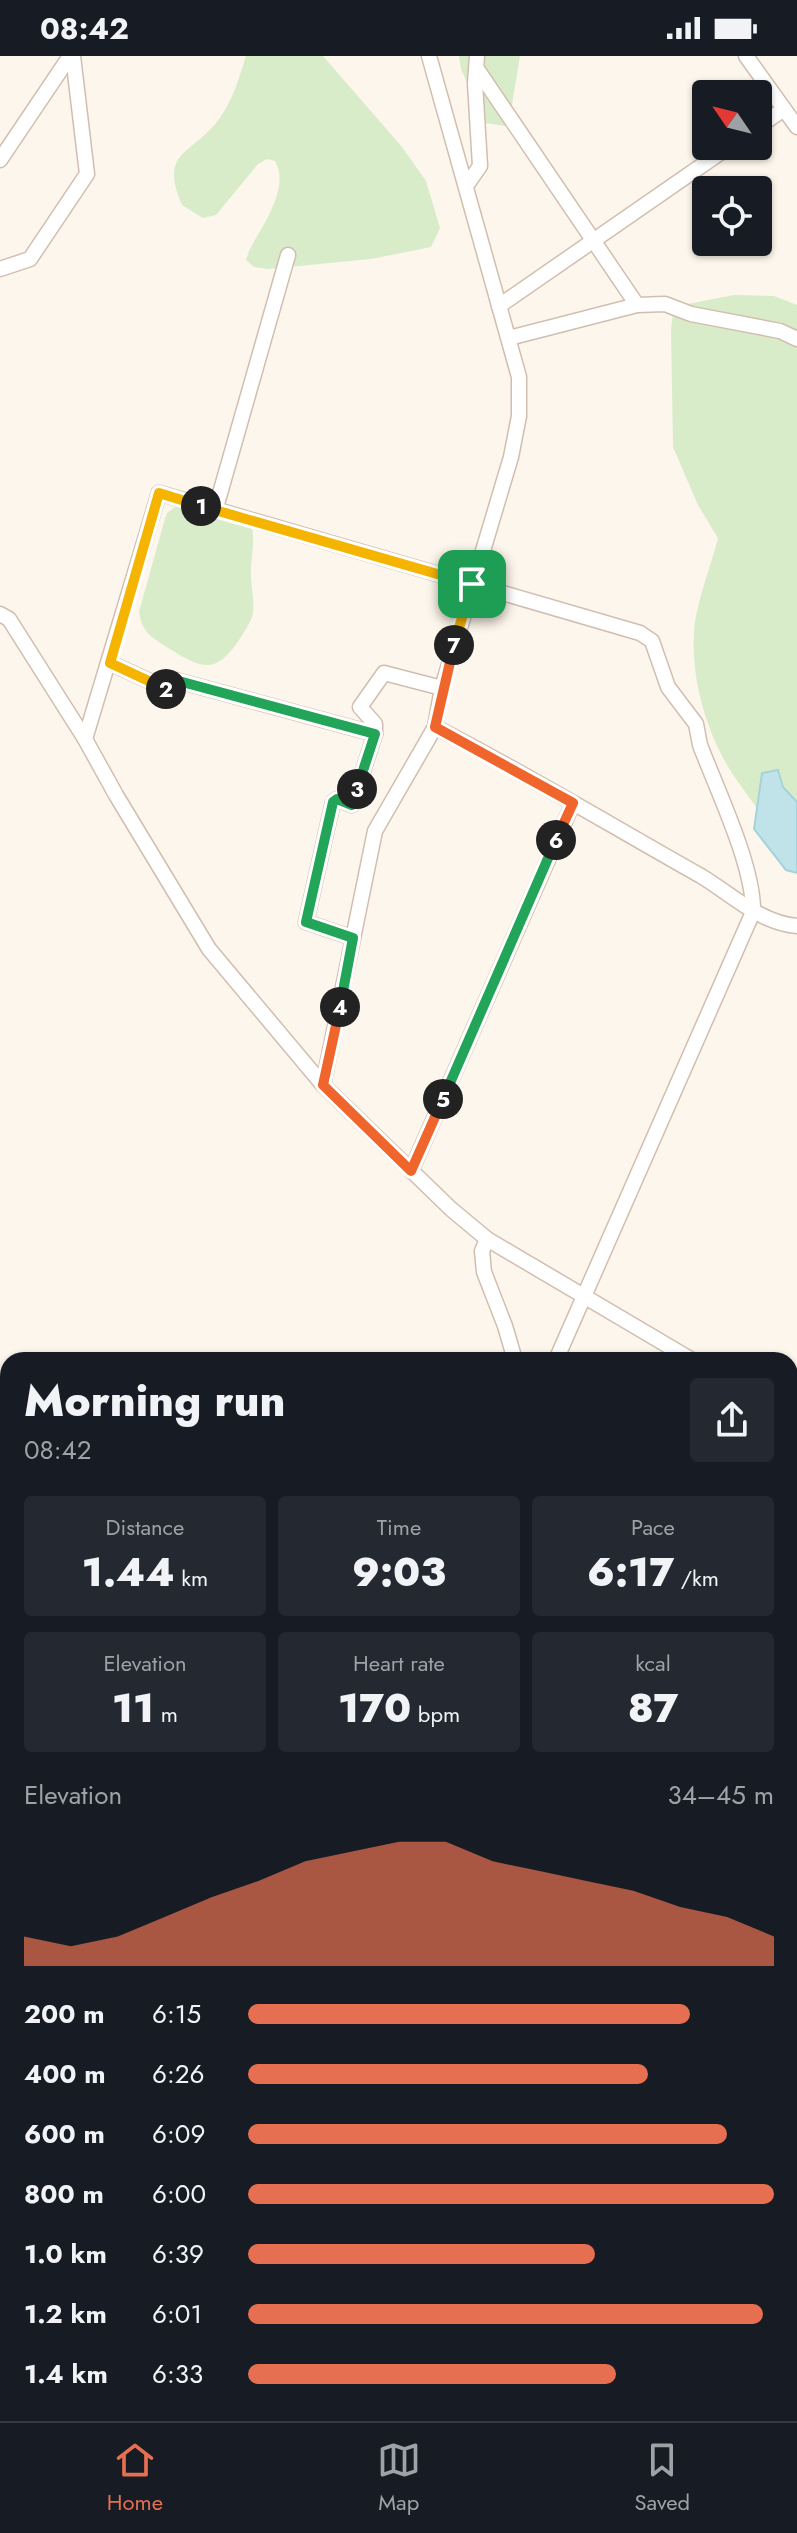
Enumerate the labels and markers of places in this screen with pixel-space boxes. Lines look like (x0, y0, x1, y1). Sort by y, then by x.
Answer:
pin: 1 (181, 486, 221, 526)
pin (438, 550, 506, 618)
pin: 7 (434, 625, 474, 665)
pin: 2 (146, 669, 186, 709)
pin: 3 (337, 769, 377, 809)
pin: 6 (536, 820, 576, 860)
pin: 4 (320, 987, 360, 1027)
pin: 5 (423, 1079, 463, 1119)

